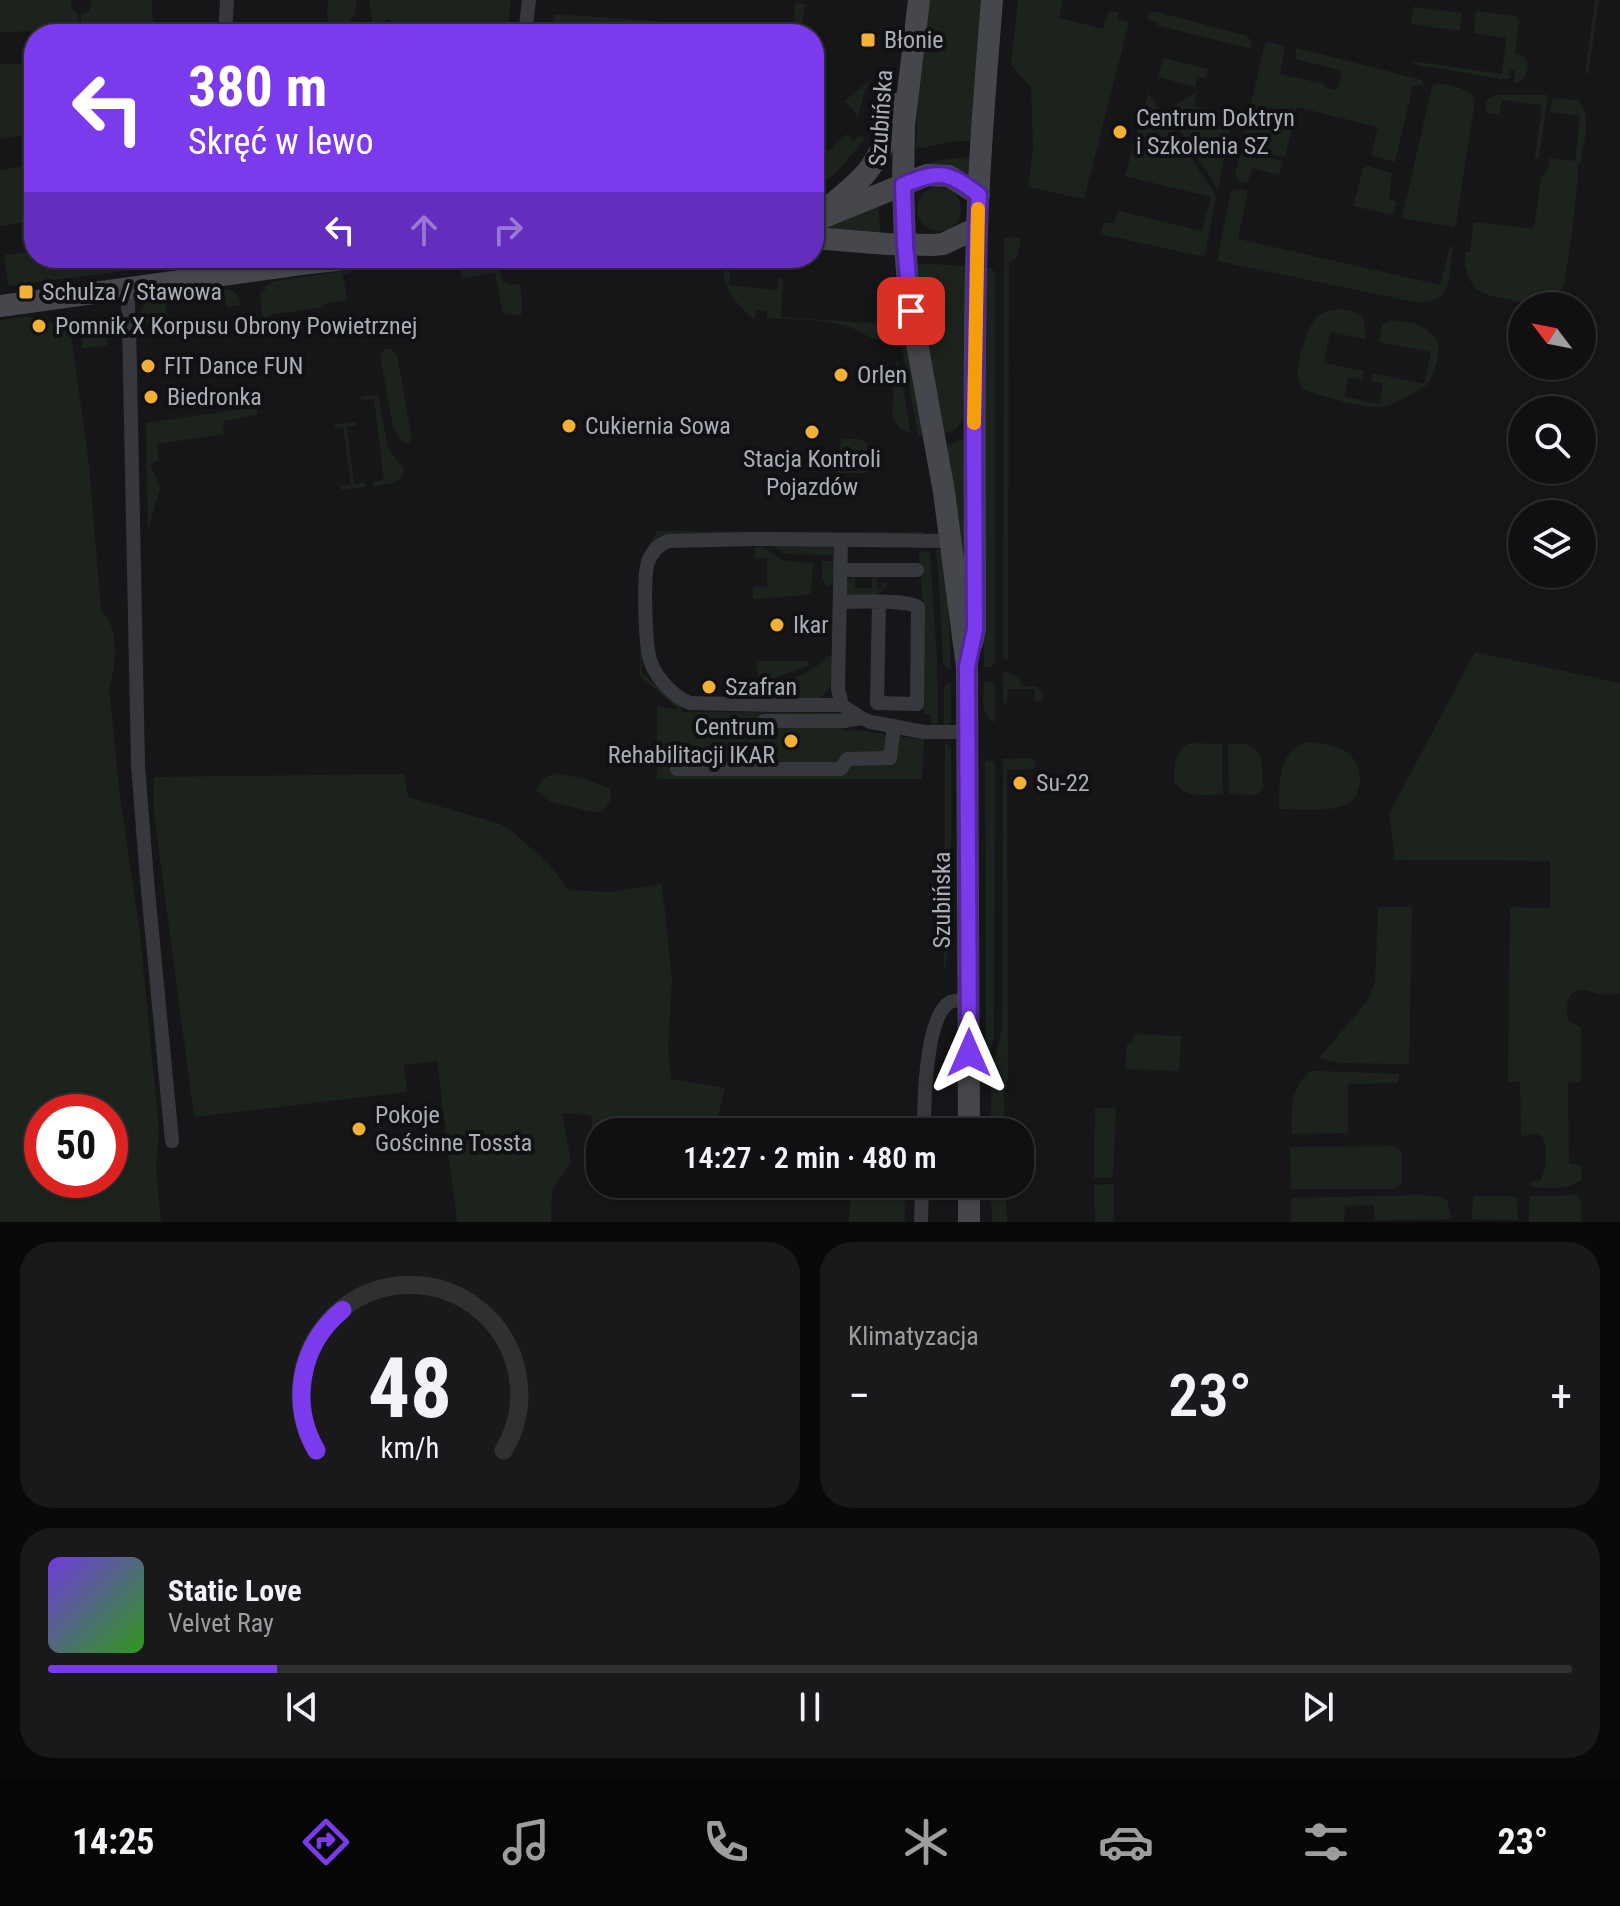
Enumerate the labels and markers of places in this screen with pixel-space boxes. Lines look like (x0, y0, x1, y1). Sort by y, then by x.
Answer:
place label: Błonie (884, 26, 944, 54)
marker: Błonie (859, 31, 877, 49)
place label: Centrum Doktryn i Szkolenia SZ (1136, 104, 1295, 160)
marker: Centrum Doktryn i Szkolenia SZ (1111, 123, 1129, 141)
pin (877, 277, 945, 345)
place label: Schulza / Stawowa (42, 278, 222, 306)
marker: Schulza / Stawowa (17, 283, 35, 301)
place label: Pomnik X Korpusu Obrony Powietrznej (55, 312, 417, 340)
marker: Pomnik X Korpusu Obrony Powietrznej (30, 317, 48, 335)
place label: FIT Dance FUN (164, 352, 303, 380)
marker: FIT Dance FUN (139, 357, 157, 375)
place label: Orlen (857, 361, 907, 389)
marker: Orlen (832, 366, 850, 384)
place label: Biedronka (167, 383, 262, 411)
marker: Biedronka (142, 388, 160, 406)
place label: Cukiernia Sowa (585, 412, 731, 440)
marker: Cukiernia Sowa (560, 417, 578, 435)
marker: Stacja Kontroli Pojazdów (803, 423, 821, 441)
place label: Stacja Kontroli Pojazdów (743, 445, 881, 501)
place label: Ikar (793, 611, 829, 639)
marker: Ikar (768, 616, 786, 634)
place label: Szafran (725, 673, 797, 701)
marker: Szafran (700, 678, 718, 696)
place label: Centrum Rehabilitacji IKAR (608, 713, 775, 769)
marker: Centrum Rehabilitacji IKAR (782, 732, 800, 750)
place label: Su-22 (1036, 769, 1090, 797)
marker: Su-22 (1011, 774, 1029, 792)
place label: Pokoje Gościnne Tossta (375, 1101, 532, 1157)
marker: Pokoje Gościnne Tossta (350, 1120, 368, 1138)

